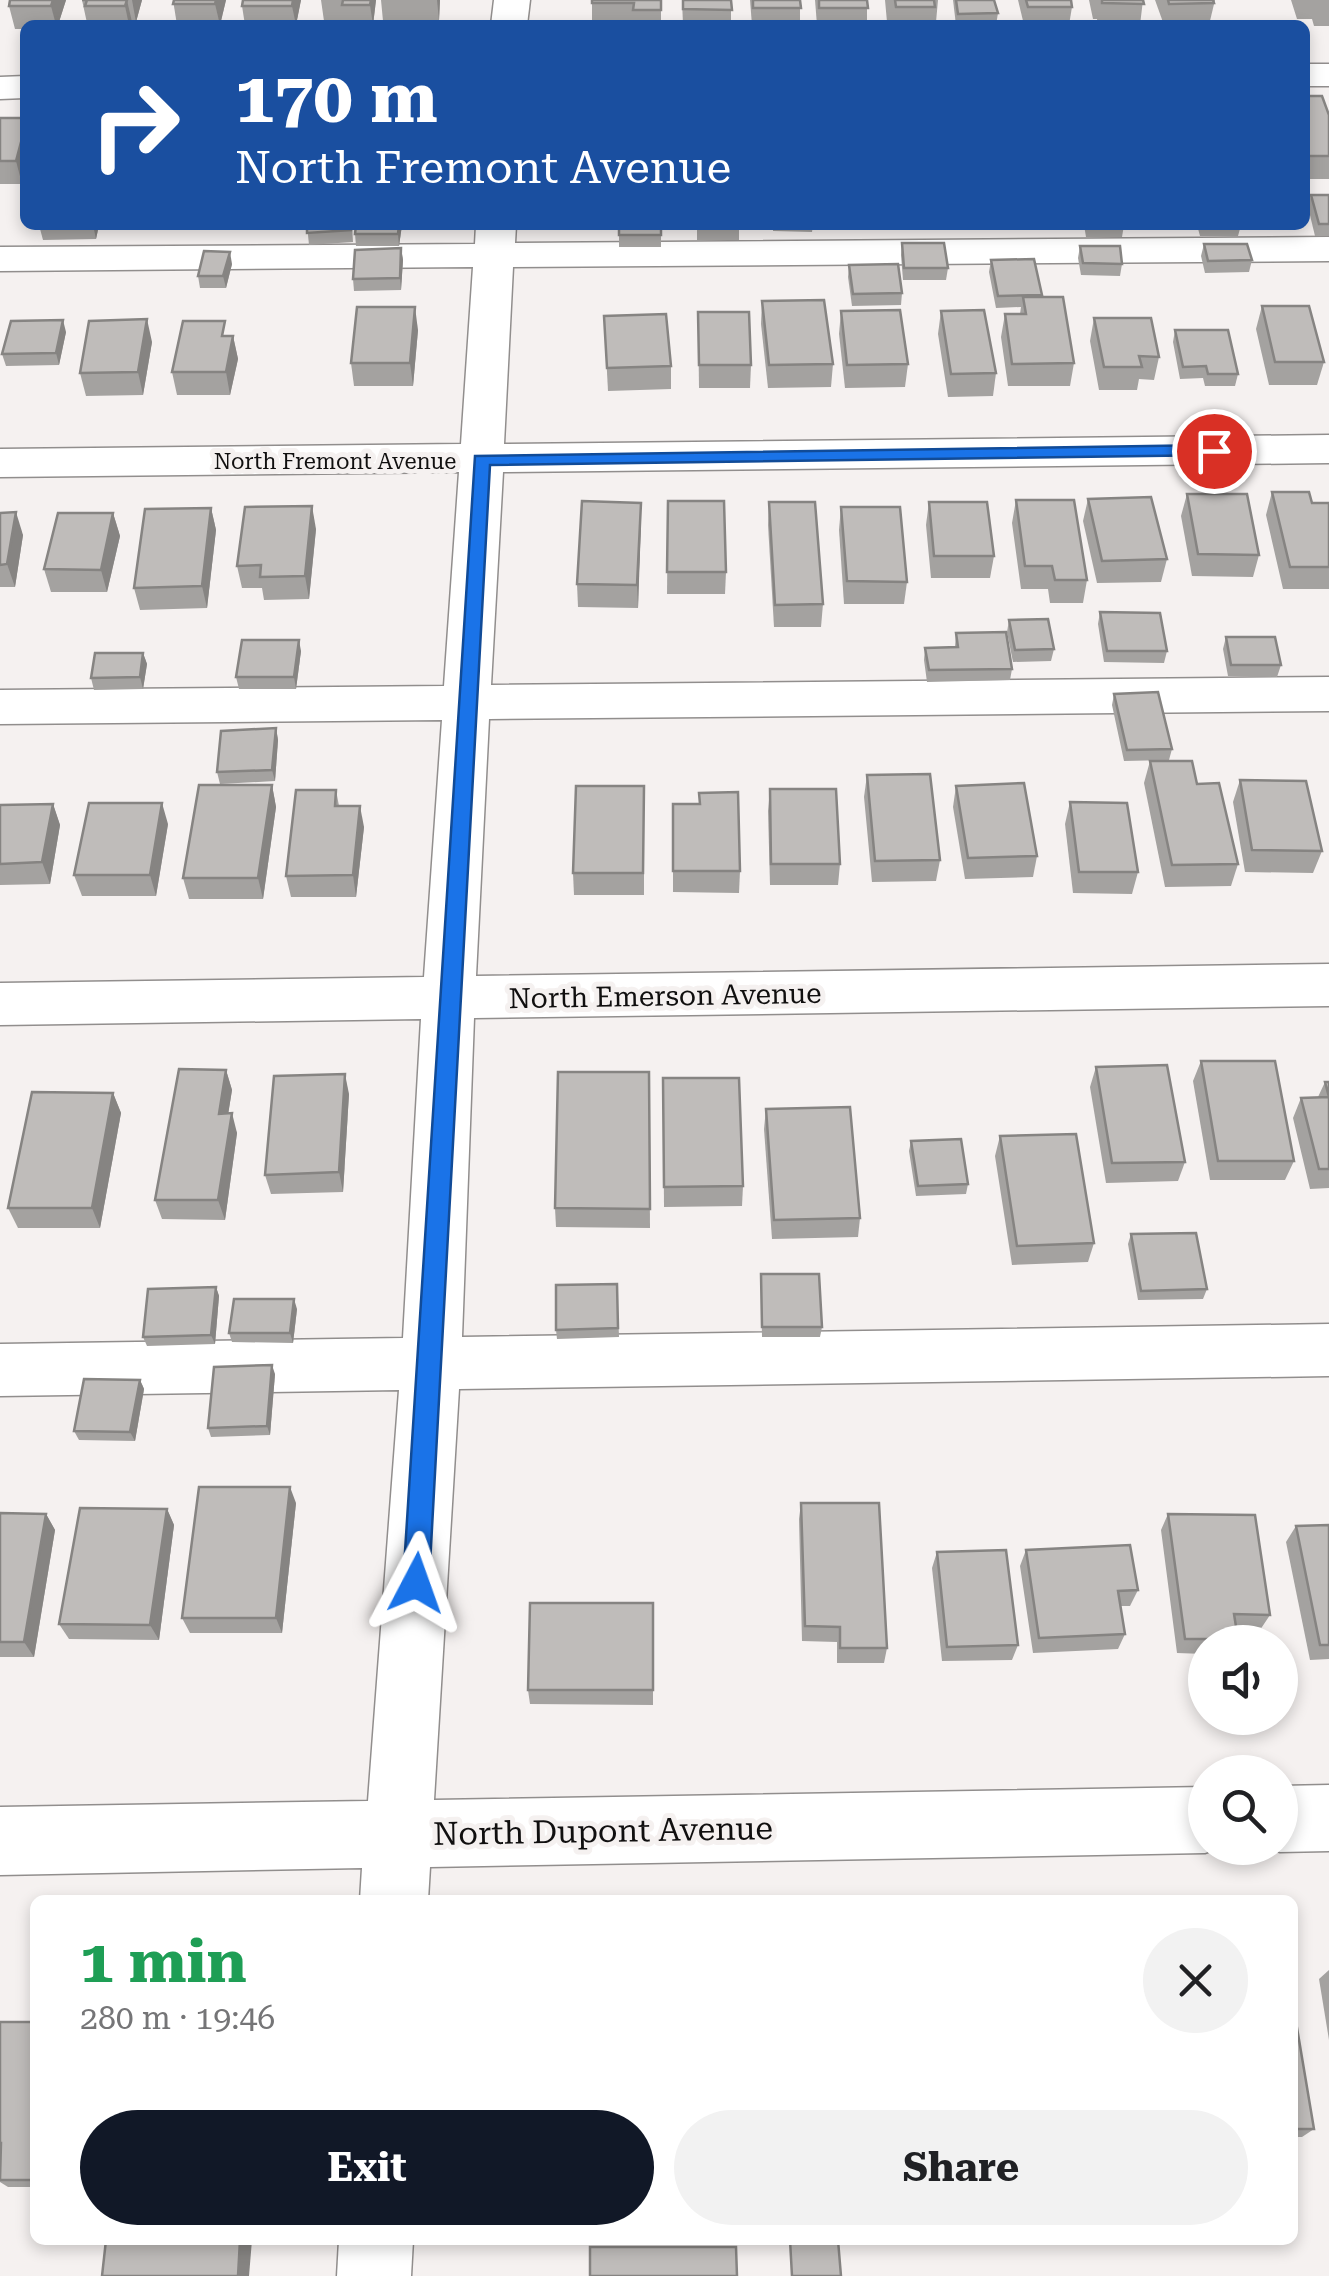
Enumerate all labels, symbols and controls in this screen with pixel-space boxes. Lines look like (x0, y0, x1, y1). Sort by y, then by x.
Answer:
text: 170 m (235, 57, 438, 139)
icon: right (70, 60, 200, 190)
text: North Fremont Avenue (235, 141, 731, 194)
pin (1172, 409, 1257, 494)
icon: arrive (1187, 424, 1242, 479)
street label: North Fremont Avenue (214, 449, 456, 474)
street label: North Emerson Avenue (508, 977, 822, 1015)
position arrow (364, 1531, 468, 1635)
map controls (1188, 1625, 1298, 1865)
button: sound (1188, 1625, 1298, 1735)
button: search (1188, 1755, 1298, 1865)
street label: North Dupont Avenue (433, 1809, 773, 1853)
text: 1 min (80, 1926, 247, 1997)
button: close (1143, 1928, 1248, 2033)
text: 280 m · 19:46 (80, 1999, 275, 2037)
button: Exit (80, 2110, 654, 2225)
button: Share (674, 2110, 1248, 2225)

